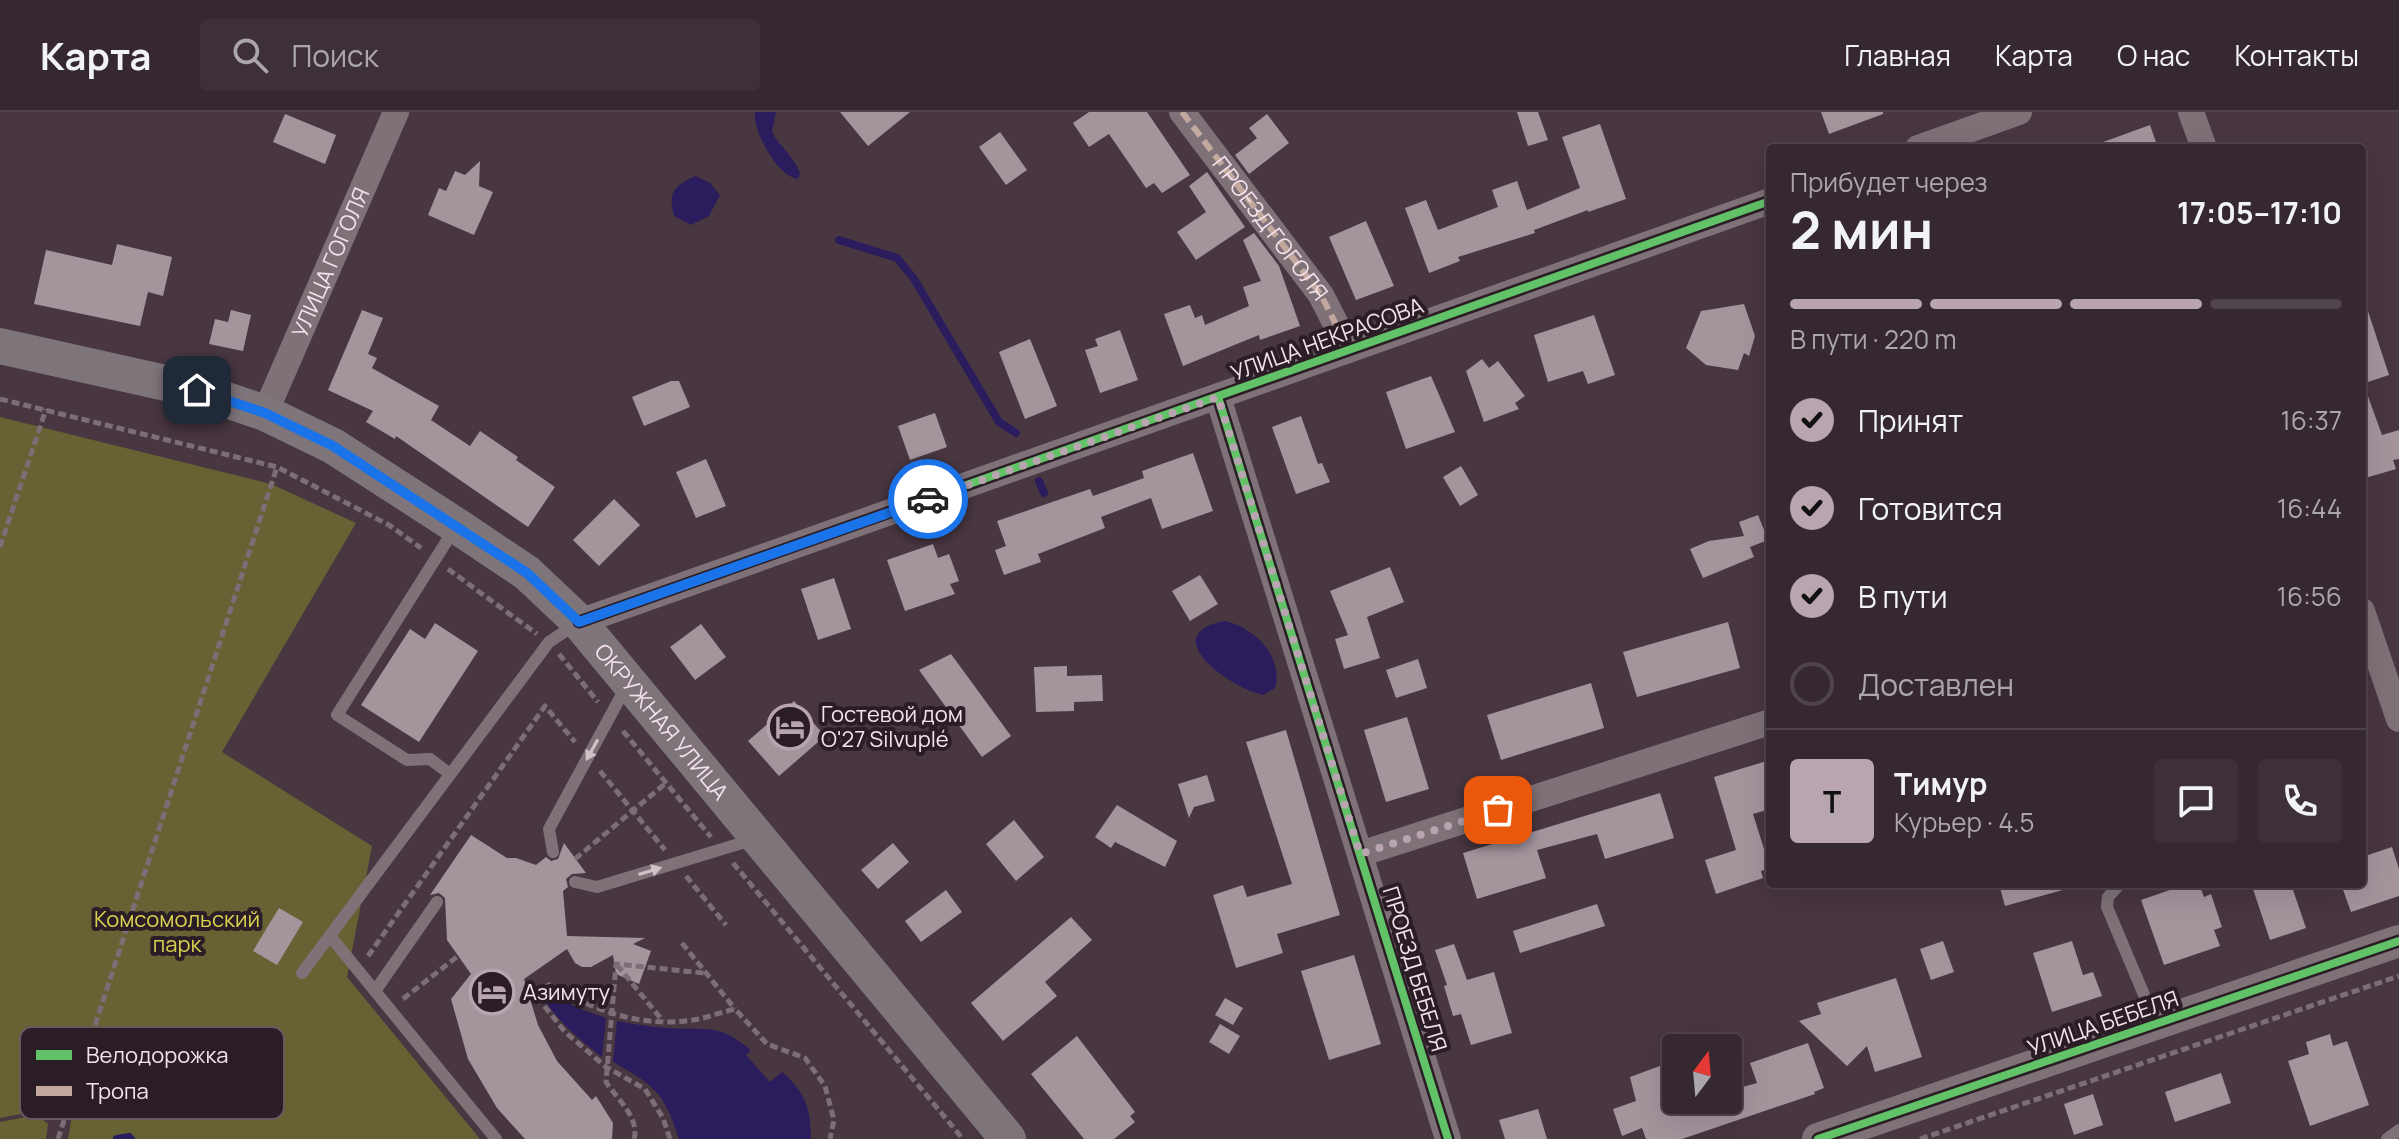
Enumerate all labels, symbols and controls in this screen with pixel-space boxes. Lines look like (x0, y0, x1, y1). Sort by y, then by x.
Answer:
search box (200, 19, 760, 91)
text: Карта (40, 29, 152, 81)
icon: search (228, 33, 272, 77)
text: Поиск (292, 35, 379, 76)
text: Главная (1844, 36, 1951, 74)
text: Карта (1995, 36, 2073, 74)
text: О нас (2117, 36, 2190, 74)
text: Контакты (2234, 36, 2359, 74)
street label: ПРОЕЗД ГОГОЛЯ (1206, 150, 1335, 307)
text: Прибудет через (1790, 164, 1988, 200)
street label: УЛИЦА ГОГОЛЯ (285, 183, 376, 342)
text: 17:05–17:10 (2177, 192, 2342, 233)
text: 2 мин (1790, 194, 1933, 265)
street label: УЛИЦА НЕКРАСОВА (1227, 290, 1427, 388)
text: В пути · 220 m (1790, 321, 1957, 357)
pin (163, 356, 231, 424)
icon: home (175, 368, 219, 412)
icon: check (1790, 398, 1834, 442)
text: Принят (1858, 400, 1963, 441)
text: 16:37 (2281, 402, 2342, 438)
courier (888, 459, 968, 539)
icon: car (906, 477, 950, 521)
icon: check (1790, 486, 1834, 530)
text: Готовится (1858, 488, 2003, 529)
text: 16:44 (2277, 490, 2342, 526)
icon: check (1790, 574, 1834, 618)
text: В пути (1858, 576, 1948, 617)
text: 16:56 (2277, 578, 2342, 614)
street label: ОКРУЖНАЯ УЛИЦА (588, 637, 735, 806)
text: Доставлен (1858, 664, 2014, 705)
place label: Гостевой дом O'27 Silvuplé (821, 699, 963, 754)
hotel icon: Гостевой дом O'27 Silvuplé (766, 703, 814, 751)
one-way arrow (585, 739, 599, 762)
button: chat (2154, 759, 2238, 843)
button: phone (2258, 759, 2342, 843)
text: Тимур (1894, 763, 1987, 804)
pin (1464, 776, 1532, 844)
text: Т (1823, 781, 1841, 822)
icon: bag (1476, 788, 1520, 832)
text: Курьер · 4.5 (1894, 804, 2035, 840)
one-way arrow (638, 864, 662, 877)
street label: ПРОЕЗД БЕБЕЛЯ (1376, 883, 1454, 1055)
park label: Комсомольский парк (94, 904, 260, 959)
hotel icon: Азимуту (468, 968, 516, 1016)
place label: Азимуту (523, 977, 610, 1007)
street label: УЛИЦА БЕБЕЛЯ (2024, 983, 2182, 1063)
legend (20, 1027, 284, 1119)
north arrow (1662, 1034, 1742, 1114)
map controls (1662, 1034, 1742, 1114)
text: Велодорожка (86, 1040, 229, 1070)
text: Тропа (86, 1076, 149, 1106)

